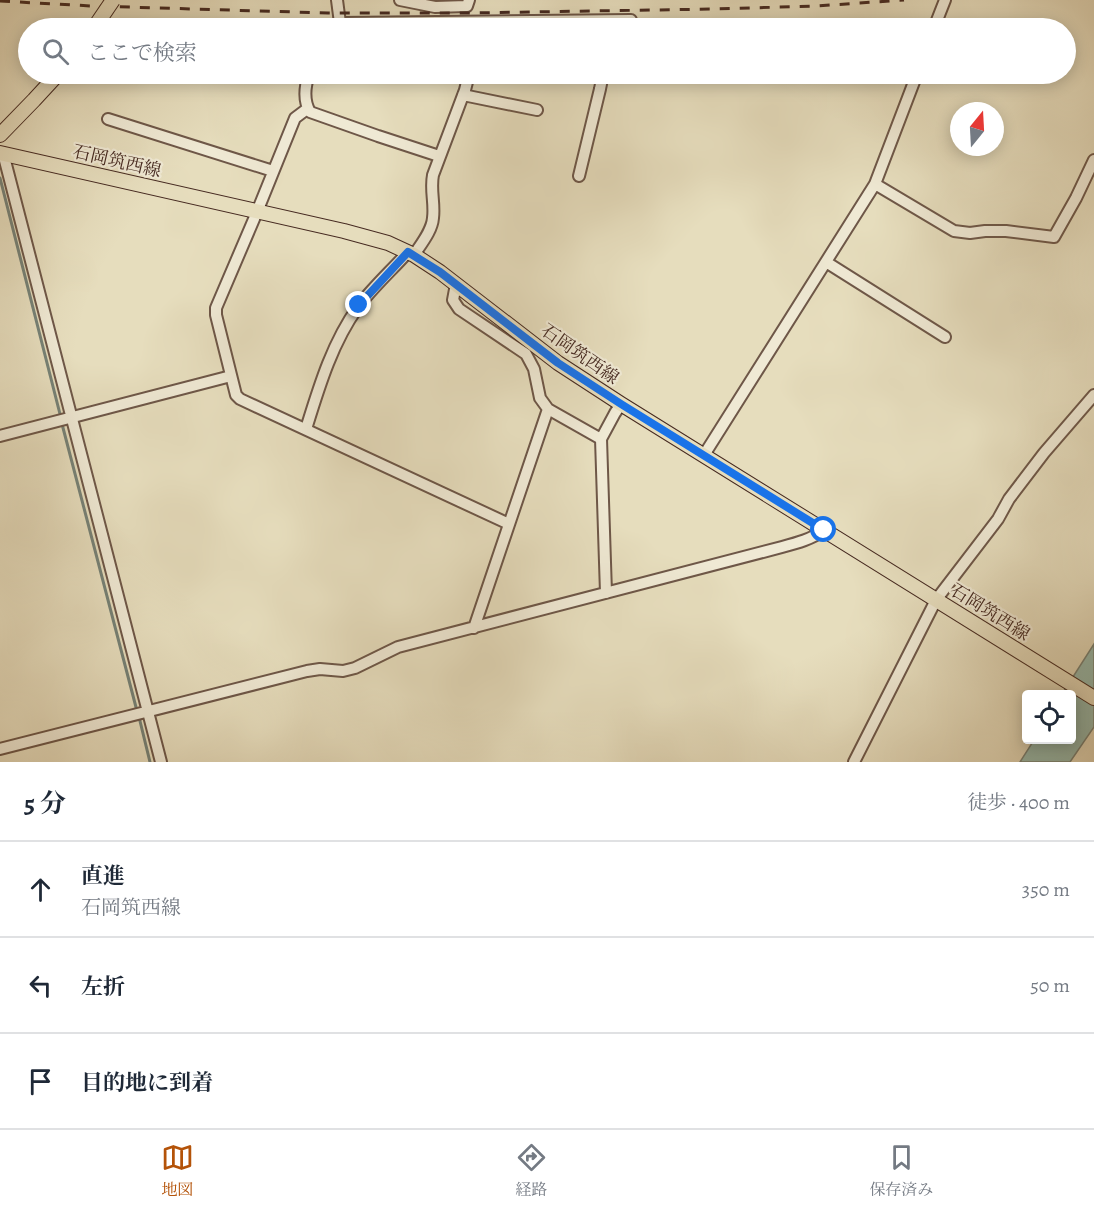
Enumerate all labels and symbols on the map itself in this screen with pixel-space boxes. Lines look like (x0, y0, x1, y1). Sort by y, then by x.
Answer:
north arrow (950, 102, 1004, 156)
street label: 石岡筑西線 (70, 139, 164, 183)
route end (345, 291, 371, 317)
street label: 石岡筑西線 (536, 318, 624, 390)
route start (810, 516, 836, 542)
street label: 石岡筑西線 (945, 578, 1035, 646)

